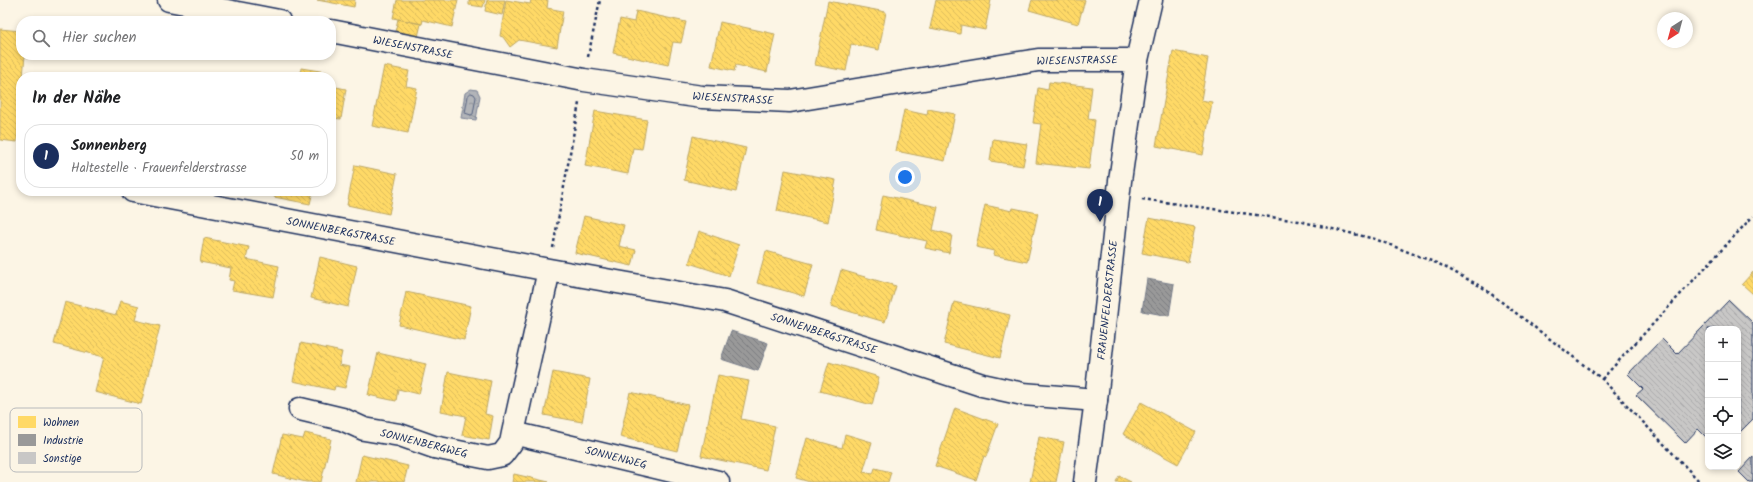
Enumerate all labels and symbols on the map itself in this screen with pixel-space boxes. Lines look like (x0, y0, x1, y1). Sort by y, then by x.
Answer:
north arrow (1657, 12, 1693, 48)
street label: WIESENSTRASSE (371, 31, 455, 65)
street label: WIESENSTRASSE (1036, 51, 1118, 71)
street label: WIESENSTRASSE (692, 88, 774, 110)
your location (895, 167, 915, 187)
pin: 1 (1087, 189, 1113, 222)
street label: SONNENBERGSTRASSE (285, 213, 398, 252)
street label: FRAUENFELDERSTRASSE (1093, 239, 1123, 361)
street label: SONNENBERGSTRASSE (768, 308, 880, 360)
legend (10, 408, 142, 472)
text: Wohnen (43, 414, 79, 432)
street label: SONNENBERGWEG (378, 424, 469, 464)
text: Industrie (43, 432, 83, 450)
street label: SONNENWEG (583, 442, 649, 474)
text: Sonstige (43, 450, 81, 468)

